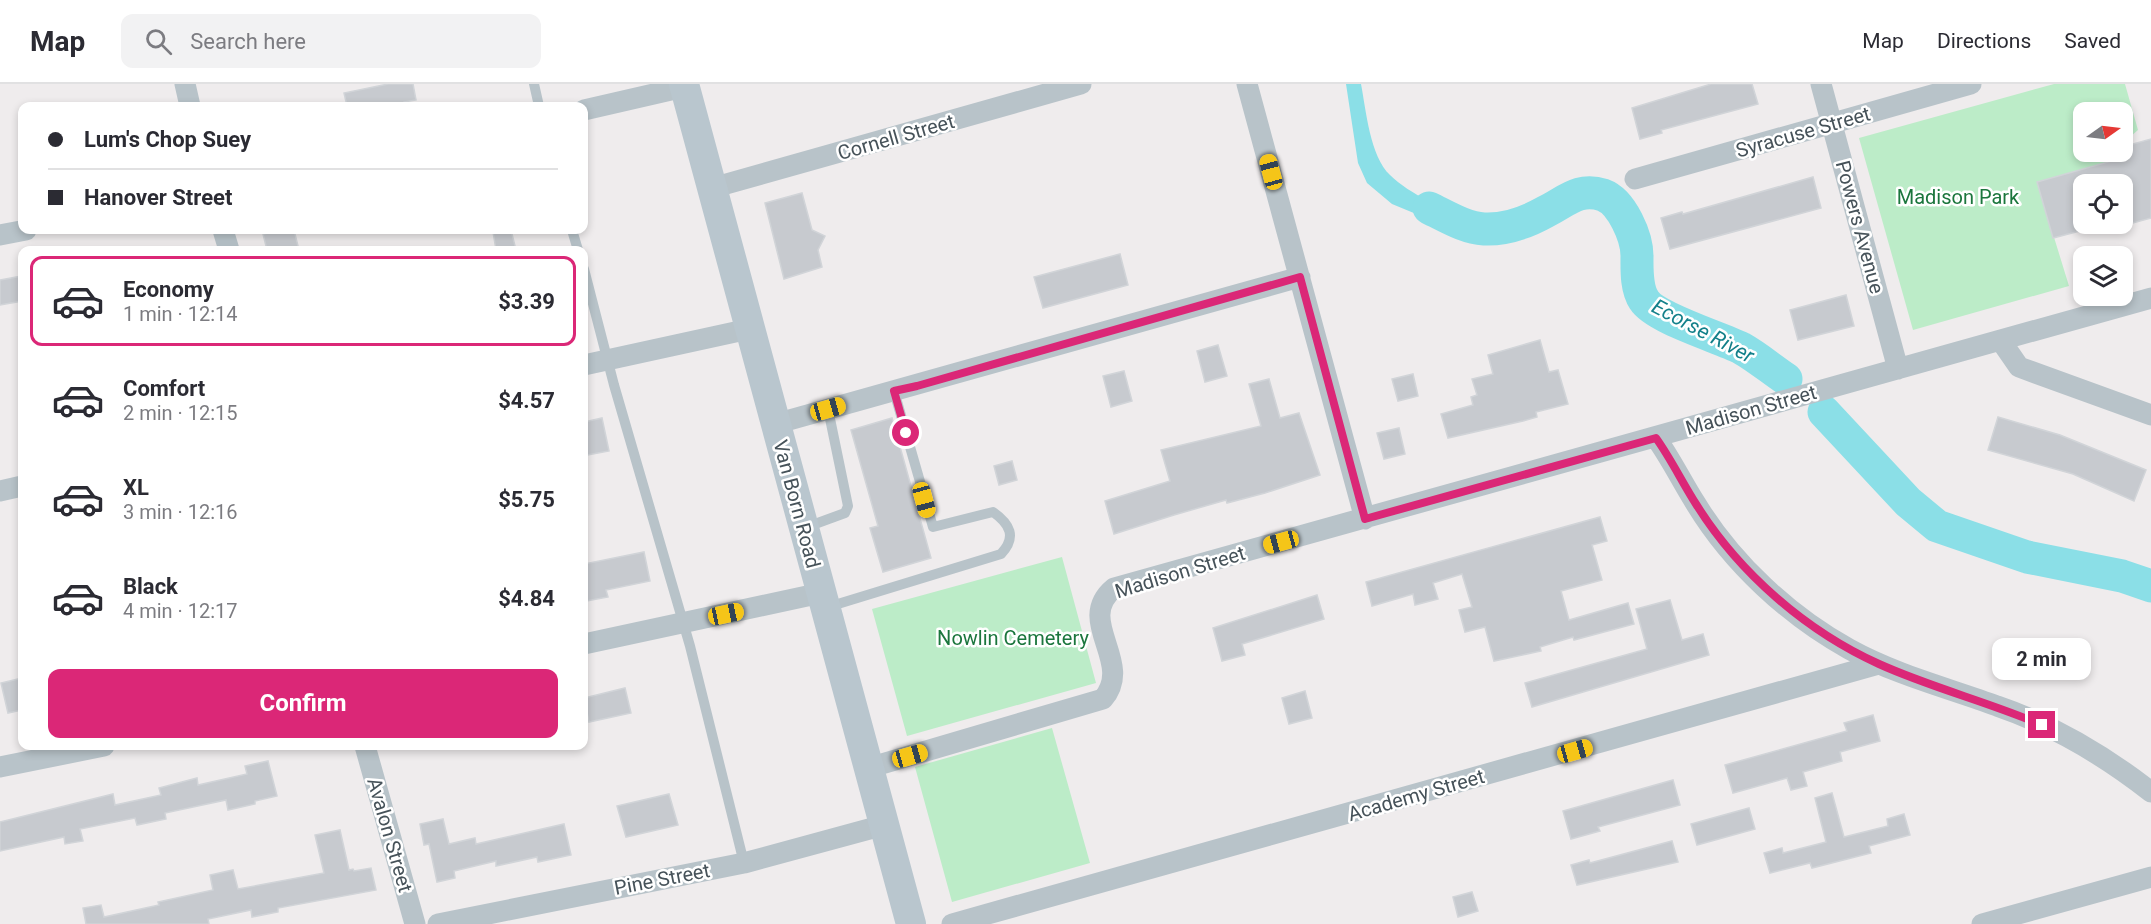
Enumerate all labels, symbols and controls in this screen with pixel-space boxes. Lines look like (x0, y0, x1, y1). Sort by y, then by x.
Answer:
search box (121, 14, 541, 68)
text: Map (30, 25, 85, 58)
icon: search (142, 25, 175, 58)
text: Search here (190, 29, 306, 54)
text: Map (1862, 29, 1904, 53)
text: Directions (1937, 29, 2031, 53)
text: Saved (2064, 29, 2121, 53)
street label: Syracuse Street (1733, 101, 1873, 163)
north arrow (2073, 102, 2133, 162)
map controls (2073, 102, 2133, 306)
street label: Cornell Street (835, 109, 957, 165)
text: Lum's Chop Suey (84, 127, 251, 152)
car (1258, 152, 1284, 192)
street label: Powers Avenue (1831, 158, 1889, 296)
button: locate (2073, 174, 2133, 234)
text: Hanover Street (84, 185, 232, 210)
park label: Madison Park (1897, 185, 2020, 209)
button: layers (2073, 246, 2133, 306)
icon: car (51, 274, 105, 328)
text: Economy (123, 277, 214, 302)
text: $3.39 (498, 289, 555, 314)
water label: Ecorse River (1648, 294, 1759, 368)
text: 1 min · 12:14 (123, 302, 238, 326)
icon: car (51, 373, 105, 427)
text: Comfort (123, 376, 205, 401)
street label: Madison Street (1683, 380, 1819, 440)
text: $4.57 (498, 388, 555, 413)
car (808, 395, 848, 423)
text: 2 min · 12:15 (123, 401, 238, 425)
route start (892, 419, 919, 446)
street label: Van Born Road (768, 437, 826, 571)
icon: car (51, 472, 105, 526)
text: XL (123, 475, 149, 500)
car (911, 480, 937, 520)
text: $5.75 (498, 487, 555, 512)
text: 3 min · 12:16 (123, 500, 238, 524)
car (1261, 529, 1301, 555)
street label: Madison Street (1112, 541, 1248, 603)
icon: car (51, 571, 105, 625)
text: Black (123, 574, 178, 599)
text: $4.84 (498, 586, 555, 611)
text: 4 min · 12:17 (123, 599, 238, 623)
car (707, 601, 745, 627)
park label: Nowlin Cemetery (937, 626, 1089, 650)
callout: 2 min (1992, 638, 2092, 680)
text: 2 min (2016, 647, 2067, 671)
button: Confirm (48, 669, 558, 738)
route end (2028, 711, 2055, 738)
car (1555, 737, 1595, 765)
car (890, 742, 930, 770)
street label: Academy Street (1345, 764, 1487, 826)
street label: Avalon Street (362, 775, 418, 895)
street label: Pine Street (612, 858, 712, 900)

